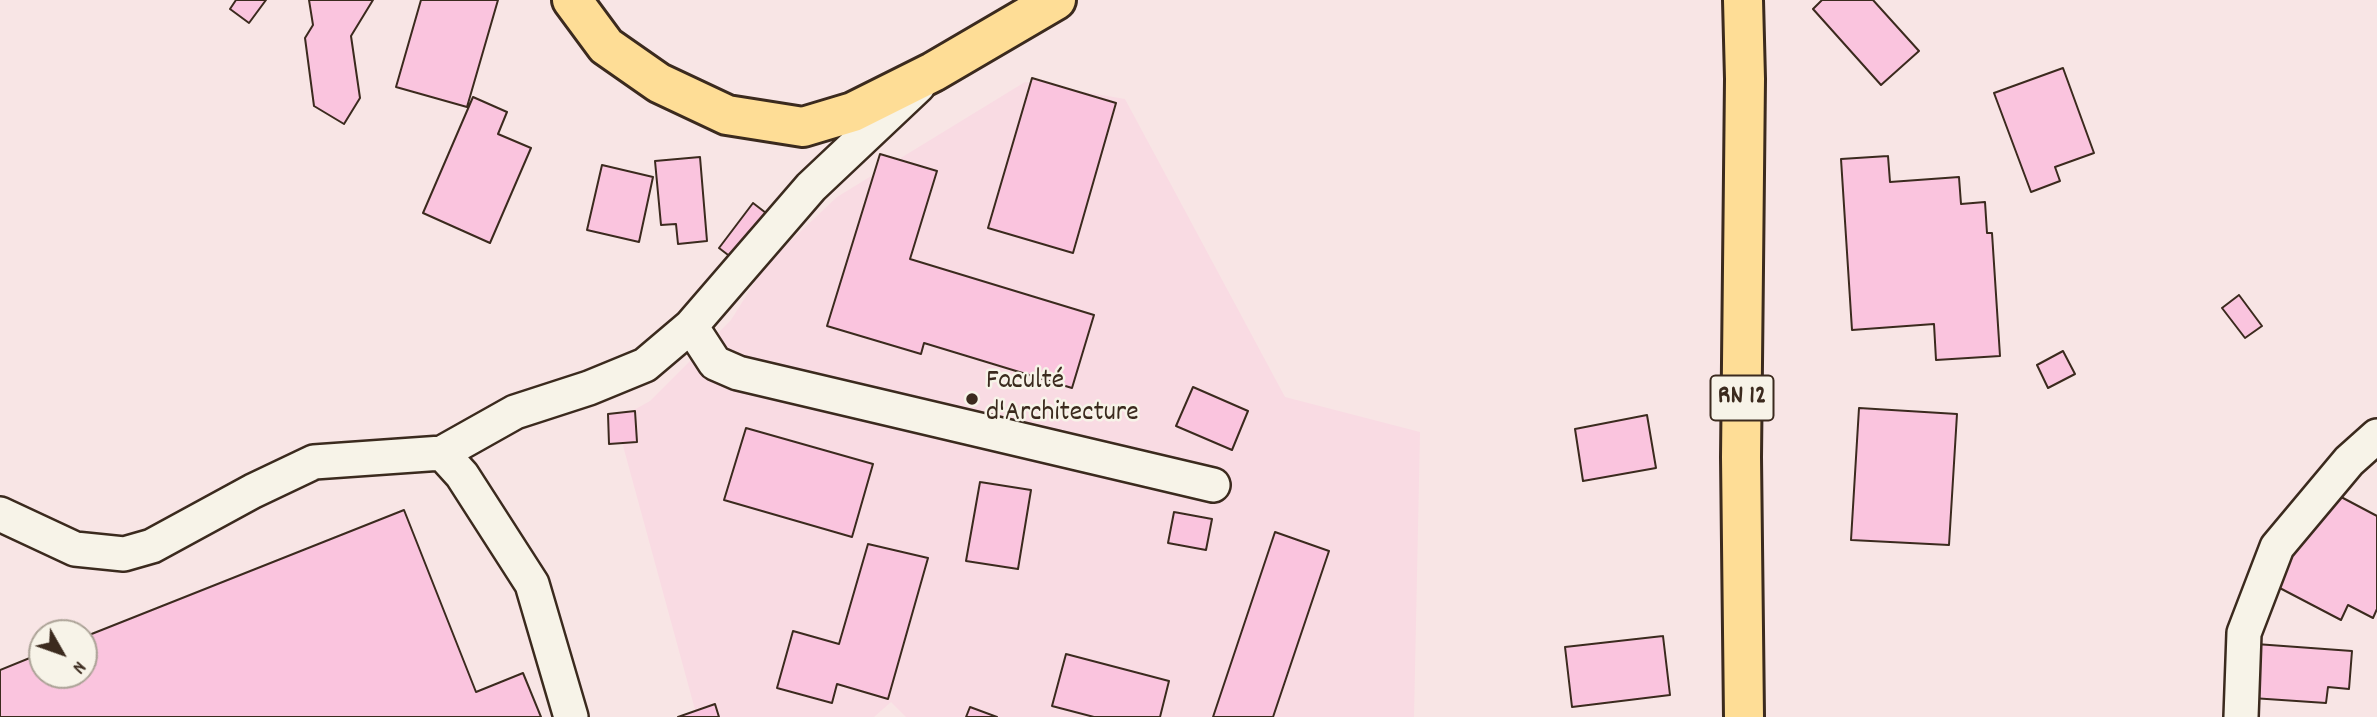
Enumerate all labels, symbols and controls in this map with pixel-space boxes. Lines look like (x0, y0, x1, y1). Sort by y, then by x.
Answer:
place label: Faculté d'Architecture (986, 366, 1139, 432)
road number: RN 12 (1710, 376, 1774, 420)
marker: Faculté d'Architecture (964, 391, 980, 407)
north arrow (28, 619, 98, 689)
text: N (65, 654, 91, 679)

